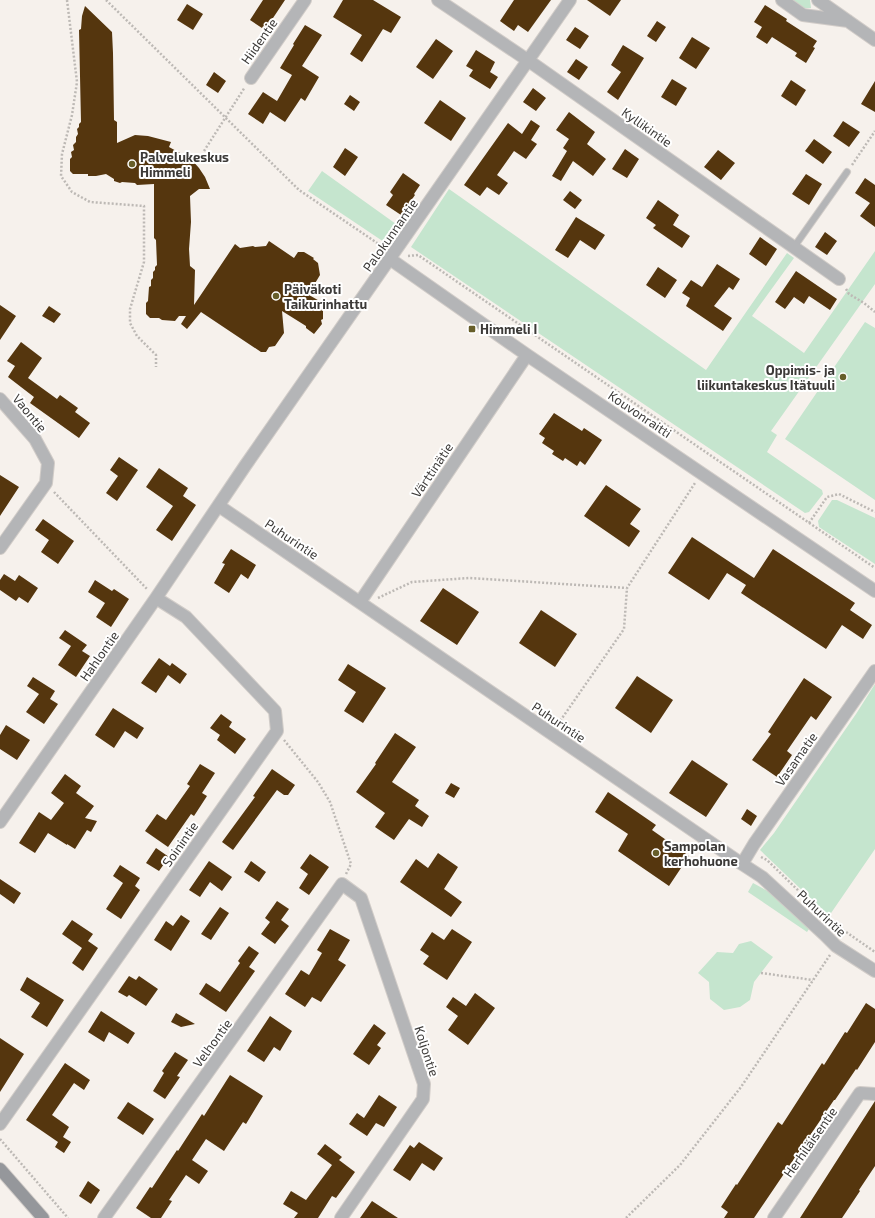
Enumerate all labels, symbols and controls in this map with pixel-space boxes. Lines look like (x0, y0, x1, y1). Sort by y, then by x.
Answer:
street label: Hiidentie (237, 15, 281, 67)
street label: Kyllikintie (619, 104, 675, 150)
place label: Palvelukeskus Himmeli (140, 149, 229, 180)
marker: Palvelukeskus Himmeli (127, 159, 137, 169)
street label: Palokunnantie (359, 196, 421, 274)
place label: Päiväkoti Taikurinhattu (284, 281, 367, 312)
marker: Päiväkoti Taikurinhattu (271, 291, 281, 301)
place label: Himmeli I (480, 321, 537, 337)
marker: Himmeli I (467, 324, 477, 334)
place label: Oppimis- ja liikuntakeskus Itätuuli (697, 362, 835, 393)
marker: Oppimis- ja liikuntakeskus Itätuuli (838, 372, 848, 382)
street label: Kouvonraitti (605, 387, 675, 441)
street label: Vaontie (9, 391, 51, 435)
street label: Värttinätie (408, 439, 456, 501)
street label: Puhurintie (262, 515, 322, 563)
street label: Hahlontie (76, 628, 122, 684)
street label: Puhurintie (529, 698, 589, 746)
street label: Vasamatie (772, 729, 820, 789)
street label: Soinintie (159, 818, 201, 870)
place label: Sampolan kerhohuone (664, 838, 738, 869)
marker: Sampolan kerhohuone (651, 848, 661, 858)
street label: Puhurintie (794, 886, 850, 940)
street label: Velhontie (189, 1016, 235, 1070)
street label: Koljontie (411, 1024, 443, 1078)
street label: Herhiläisentie (780, 1104, 840, 1180)

